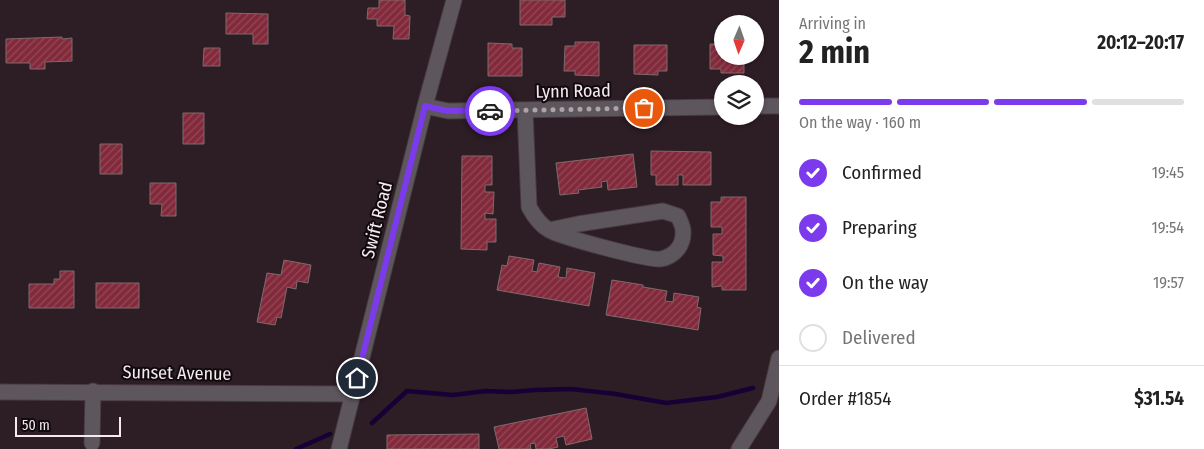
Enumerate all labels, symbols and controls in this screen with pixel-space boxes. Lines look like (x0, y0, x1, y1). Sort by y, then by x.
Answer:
text: Arriving in (799, 14, 866, 33)
north arrow (714, 15, 764, 65)
map controls (714, 15, 764, 125)
text: 20:12–20:17 (1097, 31, 1184, 54)
text: 2 min (799, 33, 870, 71)
button: layers (714, 75, 764, 125)
street label: Lynn Road (535, 79, 611, 103)
courier (465, 86, 515, 136)
pin (623, 87, 665, 129)
icon: bag (630, 94, 658, 122)
icon: car (476, 97, 504, 125)
text: On the way · 160 m (799, 113, 921, 132)
icon: check (799, 159, 827, 187)
text: Confirmed (842, 161, 922, 184)
text: 19:45 (1152, 163, 1184, 182)
street label: Swift Road (357, 179, 397, 261)
icon: check (799, 214, 827, 242)
text: Preparing (842, 216, 917, 239)
text: 19:54 (1151, 218, 1184, 237)
icon: check (799, 269, 827, 297)
text: On the way (842, 271, 928, 294)
text: 19:57 (1153, 273, 1184, 292)
text: Delivered (842, 326, 916, 349)
pin (336, 357, 378, 399)
street label: Sunset Avenue (123, 361, 232, 385)
icon: home (343, 364, 371, 392)
text: Order #1854 (799, 387, 892, 410)
text: $31.54 (1134, 387, 1184, 410)
scale bar (15, 414, 121, 437)
text: 50 m (22, 417, 50, 434)

